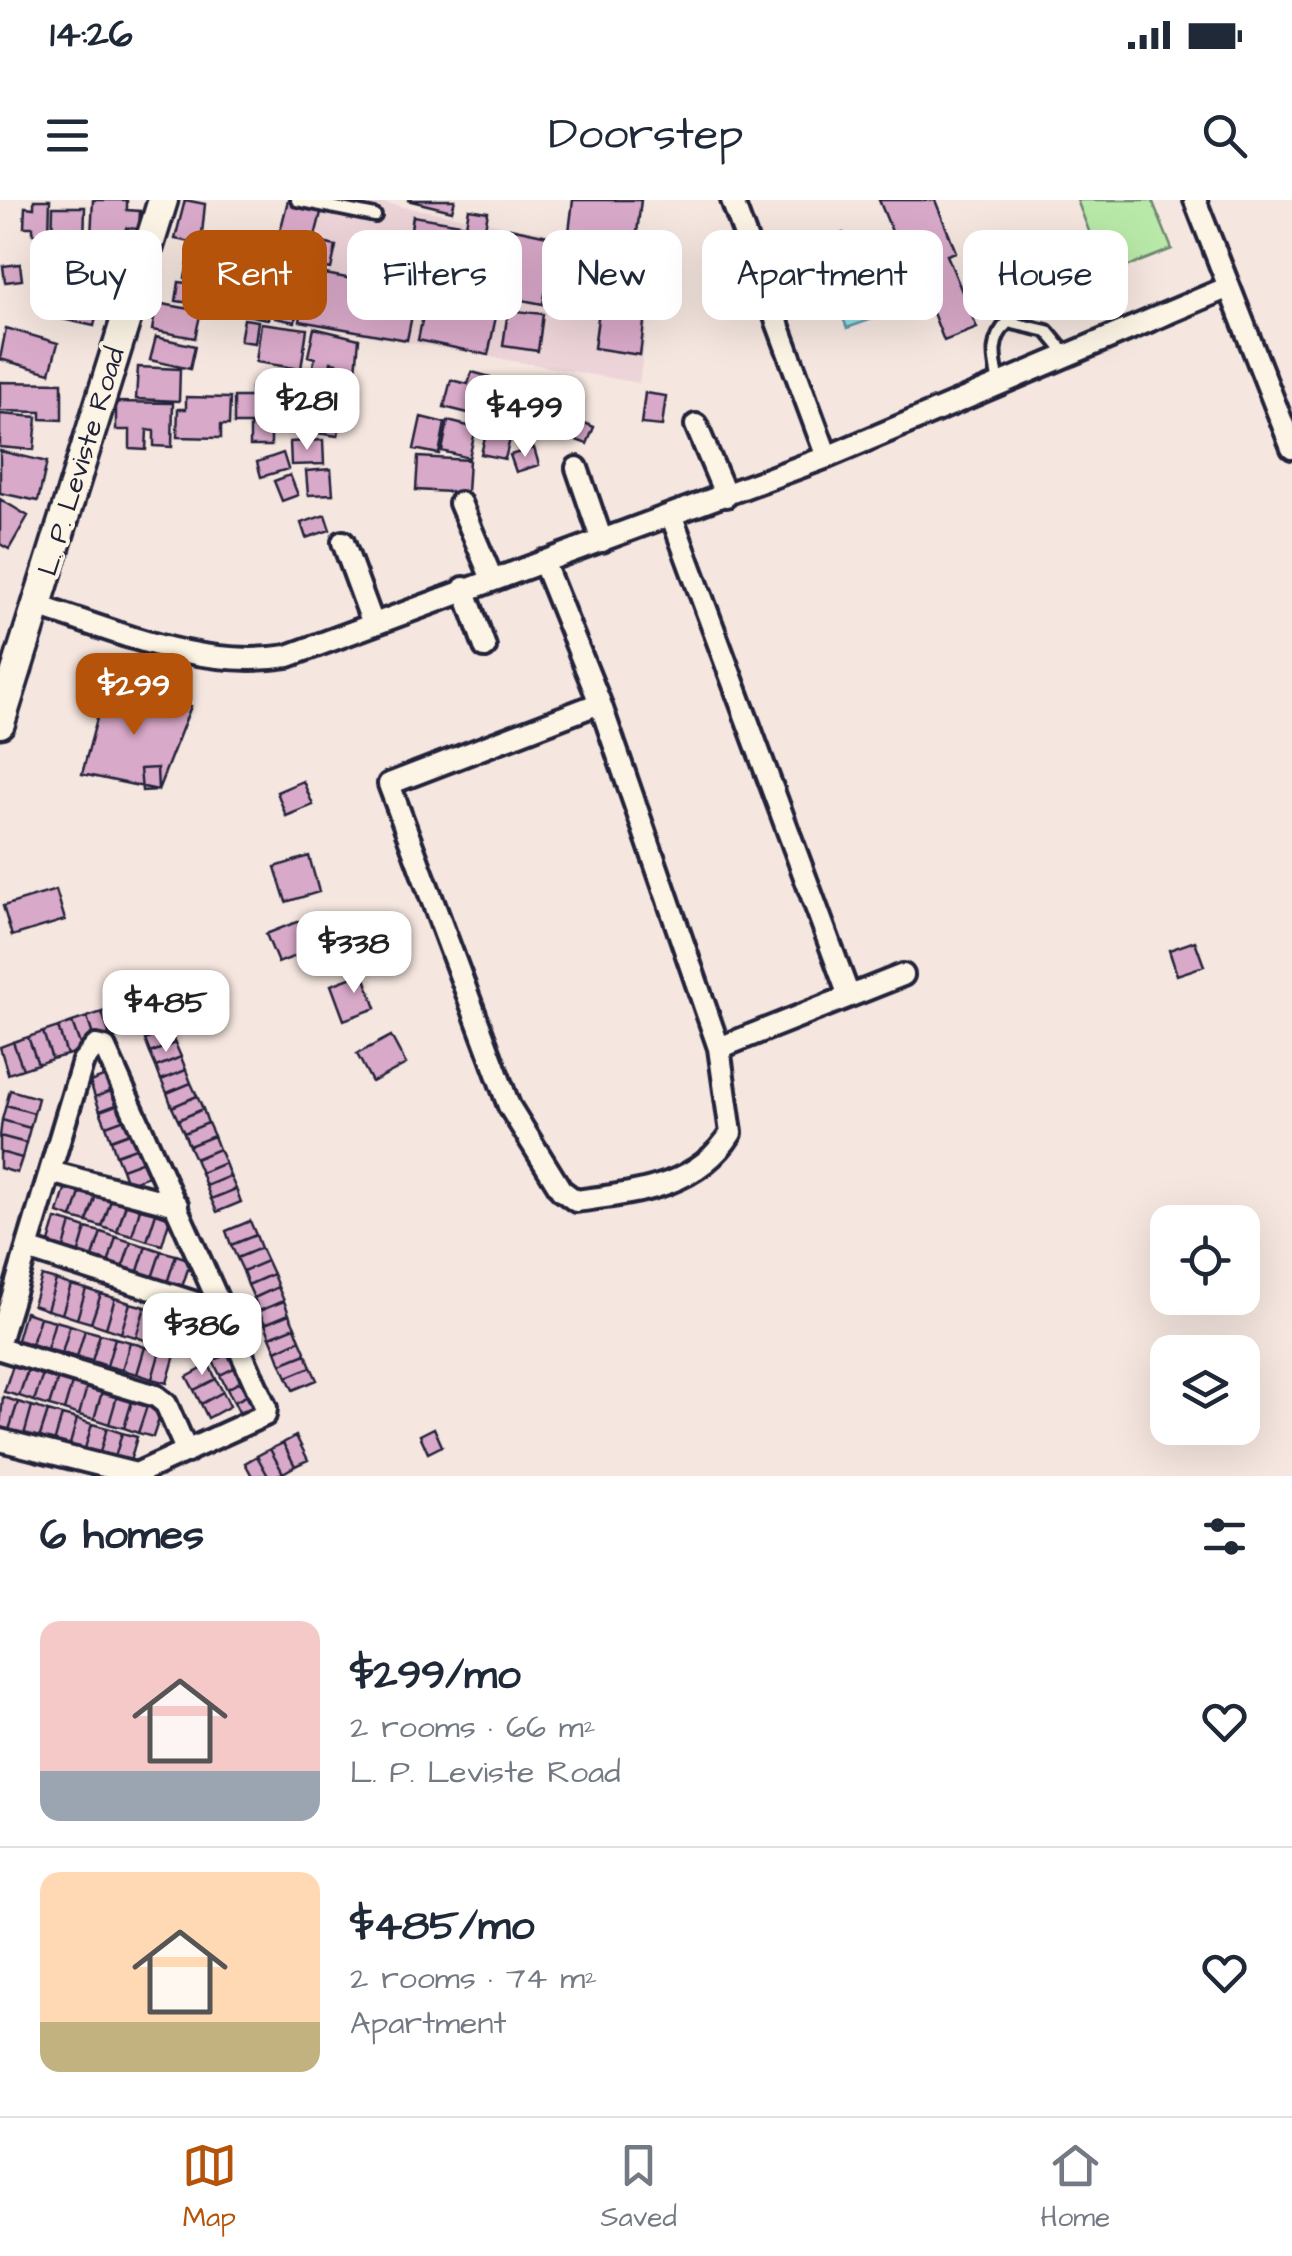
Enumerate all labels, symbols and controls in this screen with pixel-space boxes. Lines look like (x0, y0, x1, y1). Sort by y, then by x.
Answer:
text: 14:26 (50, 9, 133, 61)
text: Doorstep (549, 104, 743, 166)
icon: menu (40, 108, 95, 163)
icon: search (1197, 108, 1252, 163)
chip: Buy (30, 230, 162, 320)
chip: Rent (182, 230, 327, 320)
chip: Filters (347, 230, 522, 320)
chip: New (542, 230, 682, 320)
chip: Apartment (702, 230, 943, 320)
chip: House (963, 230, 1128, 320)
street label: L. P. Leviste Road (28, 342, 135, 580)
pin: $281 (248, 368, 366, 453)
pin: $499 (466, 375, 584, 460)
text: $281 (277, 378, 337, 423)
text: $499 (487, 385, 563, 430)
pin: $299 (75, 653, 193, 738)
text: $299 (98, 663, 170, 708)
pin: $338 (295, 911, 413, 996)
text: $338 (318, 921, 390, 966)
pin: $485 (107, 970, 225, 1055)
text: $485 (125, 980, 208, 1025)
map controls (1150, 1205, 1260, 1445)
button: locate (1150, 1205, 1260, 1315)
pin: $386 (143, 1293, 261, 1378)
text: $386 (165, 1303, 239, 1348)
button: layers (1150, 1335, 1260, 1445)
text: 6 homes (40, 1507, 204, 1565)
icon: filters (1197, 1509, 1252, 1564)
text: $299/mo (350, 1647, 521, 1705)
icon: home (120, 1661, 240, 1781)
icon: heart (1197, 1694, 1252, 1749)
text: 2 rooms · 66 m² (350, 1705, 596, 1750)
text: L. P. Leviste Road (350, 1750, 621, 1795)
text: $485/mo (350, 1898, 534, 1956)
icon: home (120, 1912, 240, 2032)
icon: heart (1197, 1945, 1252, 2000)
text: 2 rooms · 74 m² (350, 1956, 597, 2001)
text: Apartment (350, 2001, 506, 2046)
tab: Map (182, 2138, 237, 2237)
tab: Saved (601, 2138, 677, 2237)
tab: Home (1040, 2138, 1110, 2237)

